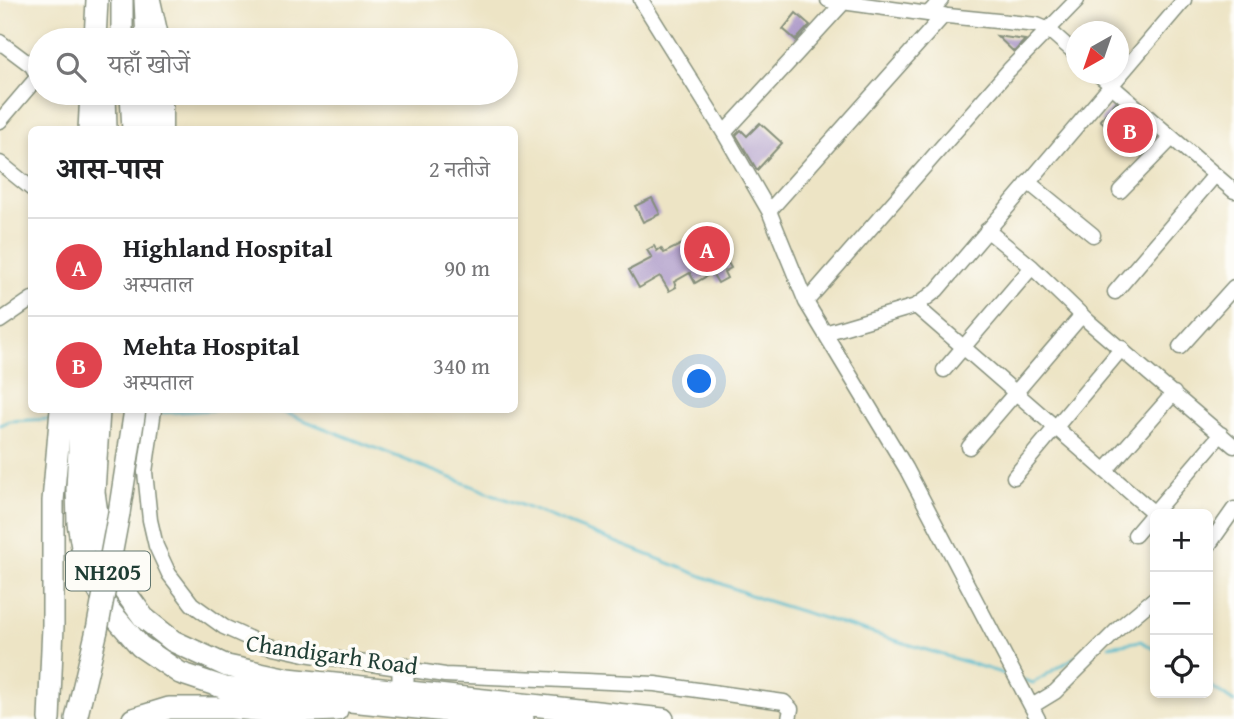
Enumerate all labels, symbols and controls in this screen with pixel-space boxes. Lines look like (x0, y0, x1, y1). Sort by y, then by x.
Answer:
north arrow (1066, 21, 1129, 84)
search box (28, 28, 518, 105)
text: यहाँ खोजें (108, 44, 190, 83)
icon: search (52, 48, 90, 86)
pin: B (1107, 104, 1153, 156)
text: आस-पास (56, 146, 162, 190)
text: 2 नतीजे (429, 152, 490, 185)
pin: A (684, 223, 730, 275)
text: Highland Hospital (123, 228, 333, 267)
text: A (72, 251, 86, 284)
text: 90 m (444, 251, 490, 284)
text: अस्पताल (123, 267, 193, 300)
text: Mehta Hospital (123, 326, 300, 365)
text: B (72, 349, 86, 382)
text: 340 m (433, 349, 490, 382)
your location (682, 364, 716, 398)
text: अस्पताल (123, 365, 193, 398)
map controls (1150, 509, 1213, 698)
button: + (1150, 509, 1213, 572)
road number: NH205 (66, 552, 150, 590)
button: − (1150, 572, 1213, 635)
street label: Chandigarh Road (244, 625, 420, 683)
button: locate (1150, 635, 1213, 698)

